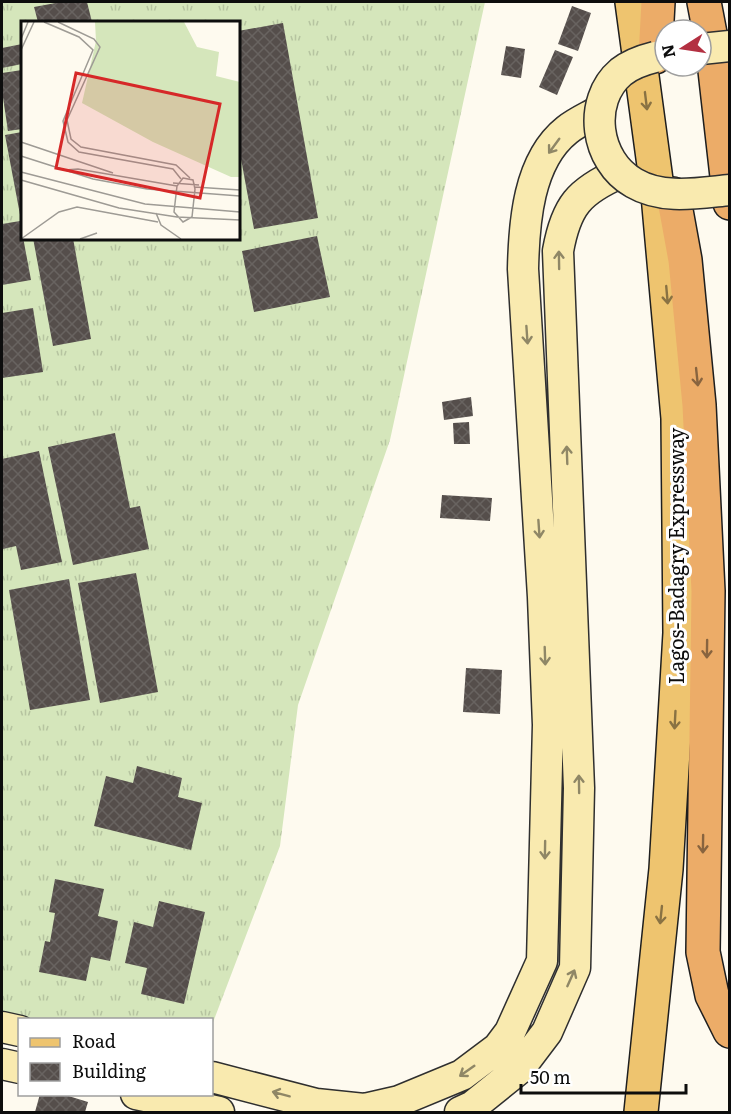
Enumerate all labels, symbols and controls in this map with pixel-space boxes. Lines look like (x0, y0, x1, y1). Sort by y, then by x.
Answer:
north arrow (653, 18, 713, 78)
inset map (21, 21, 240, 240)
text: N (654, 42, 680, 60)
one-way arrow (641, 90, 652, 110)
one-way arrow (548, 138, 560, 154)
one-way arrow (553, 250, 565, 270)
one-way arrow (662, 284, 673, 304)
one-way arrow (522, 324, 533, 344)
one-way arrow (692, 367, 703, 386)
street label: Lagos-Badagry Expressway (660, 427, 690, 684)
one-way arrow (561, 445, 572, 465)
one-way arrow (534, 519, 545, 539)
one-way arrow (701, 639, 713, 659)
one-way arrow (540, 645, 551, 665)
one-way arrow (669, 710, 680, 730)
one-way arrow (573, 775, 585, 795)
one-way arrow (697, 834, 709, 854)
one-way arrow (539, 840, 550, 860)
one-way arrow (655, 904, 666, 924)
one-way arrow (566, 969, 577, 987)
legend (18, 1018, 213, 1096)
text: Road (72, 1027, 116, 1054)
text: Building (72, 1057, 147, 1084)
scale bar (521, 1057, 686, 1095)
text: 50 m (530, 1063, 571, 1090)
one-way arrow (459, 1065, 475, 1077)
one-way arrow (272, 1088, 291, 1100)

